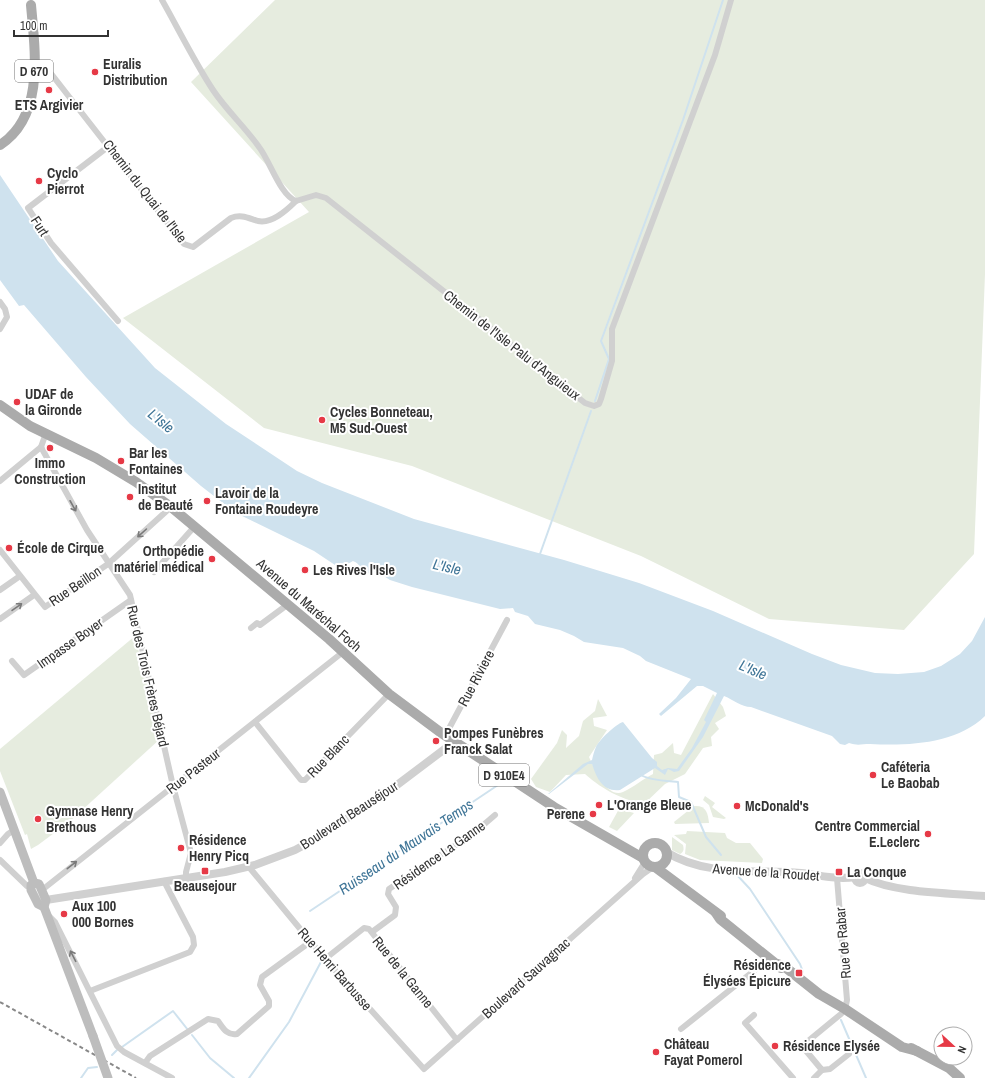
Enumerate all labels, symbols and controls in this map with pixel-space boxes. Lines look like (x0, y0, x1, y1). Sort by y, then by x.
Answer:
scale bar (14, 12, 108, 38)
text: 100 m (20, 18, 47, 34)
place label: Euralis Distribution (103, 55, 167, 89)
road number: D 670 (15, 60, 53, 82)
marker: Euralis Distribution (90, 67, 100, 77)
marker: ETS Argivier (44, 85, 54, 95)
place label: ETS Argivier (15, 96, 84, 114)
street label: Chemin du Quai de l'Isle (99, 136, 191, 246)
place label: Cyclo Pierrot (47, 164, 84, 198)
marker: Cyclo Pierrot (34, 176, 44, 186)
street label: Furt (27, 213, 53, 239)
street label: Chemin de l'Isle Palu d’Anguieux (440, 286, 584, 404)
place label: UDAF de la Gironde (25, 385, 82, 419)
marker: UDAF de la Gironde (12, 397, 22, 407)
place label: Cycles Bonneteau, M5 Sud-Ouest (330, 403, 433, 437)
water label: L'Isle (144, 404, 179, 438)
marker: Cycles Bonneteau, M5 Sud-Ouest (317, 415, 327, 425)
marker: Immo Construction (45, 443, 55, 453)
place label: Bar les Fontaines (129, 444, 183, 478)
place label: Immo Construction (14, 454, 86, 488)
marker: Bar les Fontaines (116, 456, 126, 466)
place label: Institut de Beauté (138, 480, 193, 514)
place label: Lavoir de la Fontaine Roudeyre (215, 484, 318, 518)
marker: Institut de Beauté (125, 492, 135, 502)
marker: Lavoir de la Fontaine Roudeyre (202, 496, 212, 506)
one-way arrow (70, 499, 78, 511)
one-way arrow (137, 528, 147, 537)
place label: École de Cirque (17, 539, 104, 557)
place label: Orthopédie matériel médical (114, 542, 204, 576)
marker: École de Cirque (4, 543, 14, 553)
water label: L'Isle (431, 553, 463, 580)
marker: Orthopédie matériel médical (207, 554, 217, 564)
street label: Avenue du Maréchal Foch (252, 554, 365, 656)
place label: Les Rives l'Isle (313, 561, 395, 579)
street label: Rue Beillon (45, 562, 105, 610)
marker: Les Rives l'Isle (300, 565, 310, 575)
one-way arrow (11, 603, 22, 611)
street label: Rue des Trois Frères Béjard (123, 604, 173, 748)
street label: Impasse Boyer (33, 614, 107, 672)
street label: Rue Riviere (454, 647, 498, 709)
water label: L'Isle (736, 654, 770, 685)
place label: Pompes Funèbres Franck Salat (444, 724, 544, 758)
street label: Rue Blanc (303, 731, 353, 781)
marker: Pompes Funèbres Franck Salat (431, 736, 441, 746)
street label: Rue Pasteur (162, 744, 224, 798)
place label: Caféteria Le Baobab (881, 758, 940, 792)
road number: D 910E4 (479, 764, 529, 786)
marker: Caféteria Le Baobab (868, 770, 878, 780)
street label: Boulevard Beauséjour (297, 777, 401, 853)
water label: Ruisseau du Mauvais Temps (334, 794, 477, 899)
place label: L'Orange Bleue (607, 796, 691, 814)
place label: McDonald's (745, 797, 809, 815)
marker: L'Orange Bleue (594, 800, 604, 810)
marker: McDonald's (732, 801, 742, 811)
place label: Gymnase Henry Brethous (46, 802, 134, 836)
place label: Perene (547, 805, 585, 823)
marker: Perene (588, 809, 598, 819)
marker: Gymnase Henry Brethous (33, 814, 43, 824)
street label: Résidence La Ganne (389, 817, 489, 893)
place label: Centre Commercial E.Leclerc (815, 817, 920, 851)
marker: Centre Commercial E.Leclerc (923, 829, 933, 839)
place label: Résidence Henry Picq (189, 831, 249, 865)
marker: Résidence Henry Picq (176, 843, 186, 853)
street label: Avenue de la Roudet (711, 859, 820, 885)
one-way arrow (66, 861, 77, 870)
place label: La Conque (847, 863, 906, 881)
marker: Beausejour (200, 866, 210, 876)
marker: La Conque (834, 867, 844, 877)
place label: Beausejour (174, 877, 237, 895)
place label: Aux 100 000 Bornes (72, 897, 134, 931)
street label: Rue de Rabar (831, 906, 855, 979)
marker: Aux 100 000 Bornes (59, 909, 69, 919)
street label: Rue Henri Barbusse (294, 924, 376, 1014)
street label: Rue de la Ganne (369, 933, 437, 1011)
street label: Boulevard Sauvagnac (478, 934, 574, 1022)
one-way arrow (68, 951, 76, 963)
place label: Résidence Élysées Épicure (703, 956, 791, 990)
marker: Résidence Élysées Épicure (794, 968, 804, 978)
north arrow (933, 1026, 973, 1066)
place label: Château Fayat Pomerol (664, 1035, 743, 1069)
place label: Résidence Elysée (783, 1037, 880, 1055)
marker: Résidence Elysée (770, 1041, 780, 1051)
text: N (955, 1044, 970, 1055)
marker: Château Fayat Pomerol (651, 1047, 661, 1057)

